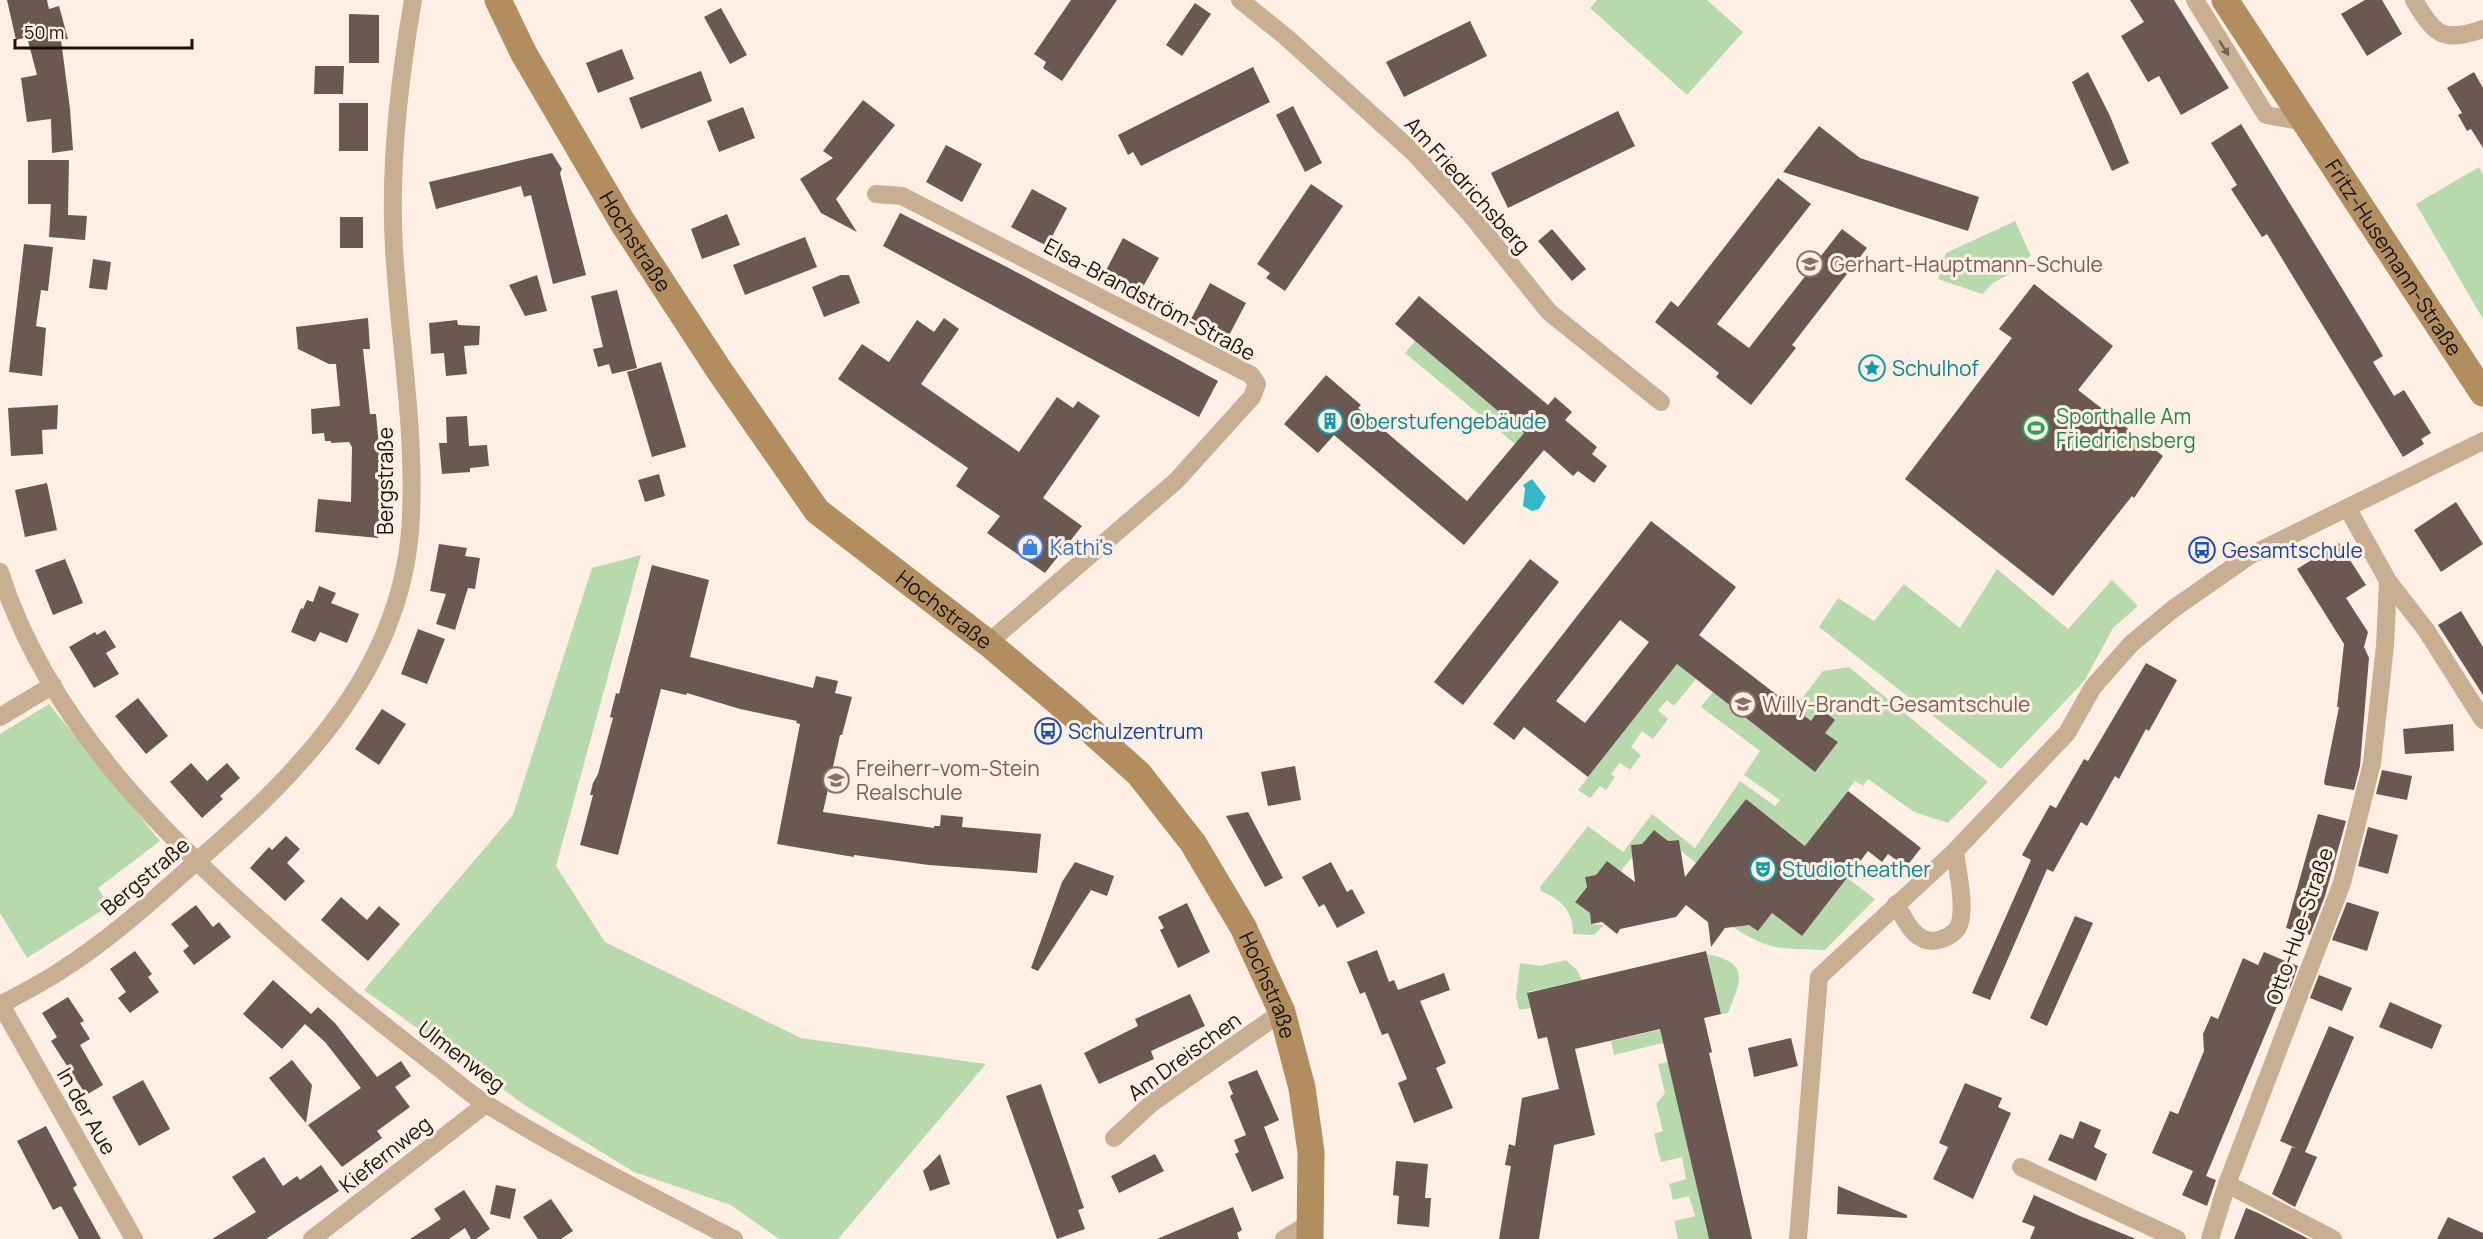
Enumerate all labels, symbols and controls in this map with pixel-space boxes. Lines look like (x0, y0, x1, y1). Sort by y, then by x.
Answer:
scale bar (15, 12, 192, 50)
text: 50 m (24, 20, 64, 44)
one-way arrow (2219, 39, 2230, 56)
street label: Am Friedrichsberg (1399, 111, 1537, 259)
street label: Fritz-Husemann-Straße (2319, 154, 2469, 361)
street label: Hochstraße (593, 186, 678, 297)
street label: Elsa-Brandström-Straße (1039, 231, 1261, 367)
school or university icon: Gerhart-Hauptmann-Schule (1795, 249, 1825, 279)
place label: Gerhart-Hauptmann-Schule (1830, 250, 2103, 278)
place icon: Schulhof (1857, 353, 1887, 383)
place label: Schulhof (1892, 354, 1979, 382)
place label: Sporthalle Am Friedrichsberg (2056, 402, 2196, 454)
building icon: Oberstufengebäude (1315, 406, 1345, 436)
place label: Oberstufengebäude (1350, 407, 1546, 435)
sports icon: Sporthalle Am Friedrichsberg (2021, 413, 2051, 443)
street label: Bergstraße (371, 427, 399, 535)
shop icon: Kathi's (1015, 532, 1045, 562)
place label: Kathi's (1050, 533, 1113, 561)
bus stop icon: Gesamtschule (2187, 535, 2217, 565)
place label: Gesamtschule (2222, 536, 2363, 564)
street label: Hochstraße (891, 563, 998, 655)
school or university icon: Willy-Brandt-Gesamtschule (1728, 689, 1758, 719)
place label: Willy-Brandt-Gesamtschule (1762, 690, 2030, 718)
bus stop icon: Schulzentrum (1033, 716, 1063, 746)
place label: Schulzentrum (1068, 717, 1203, 745)
place label: Freiherr-vom-Stein Realschule (856, 754, 1040, 806)
school or university icon: Freiherr-vom-Stein Realschule (821, 765, 851, 795)
street label: Bergstraße (95, 831, 195, 921)
street label: Otto-Hue-Straße (2259, 843, 2339, 1009)
theatre icon: Studiotheather (1748, 854, 1778, 884)
place label: Studiotheather (1782, 855, 1931, 883)
street label: Hochstraße (1233, 927, 1302, 1042)
street label: Am Dreischen (1122, 1005, 1246, 1107)
street label: Ulmenweg (413, 1014, 511, 1098)
street label: In der Aue (51, 1062, 123, 1160)
street label: Kiefernweg (333, 1109, 437, 1199)

